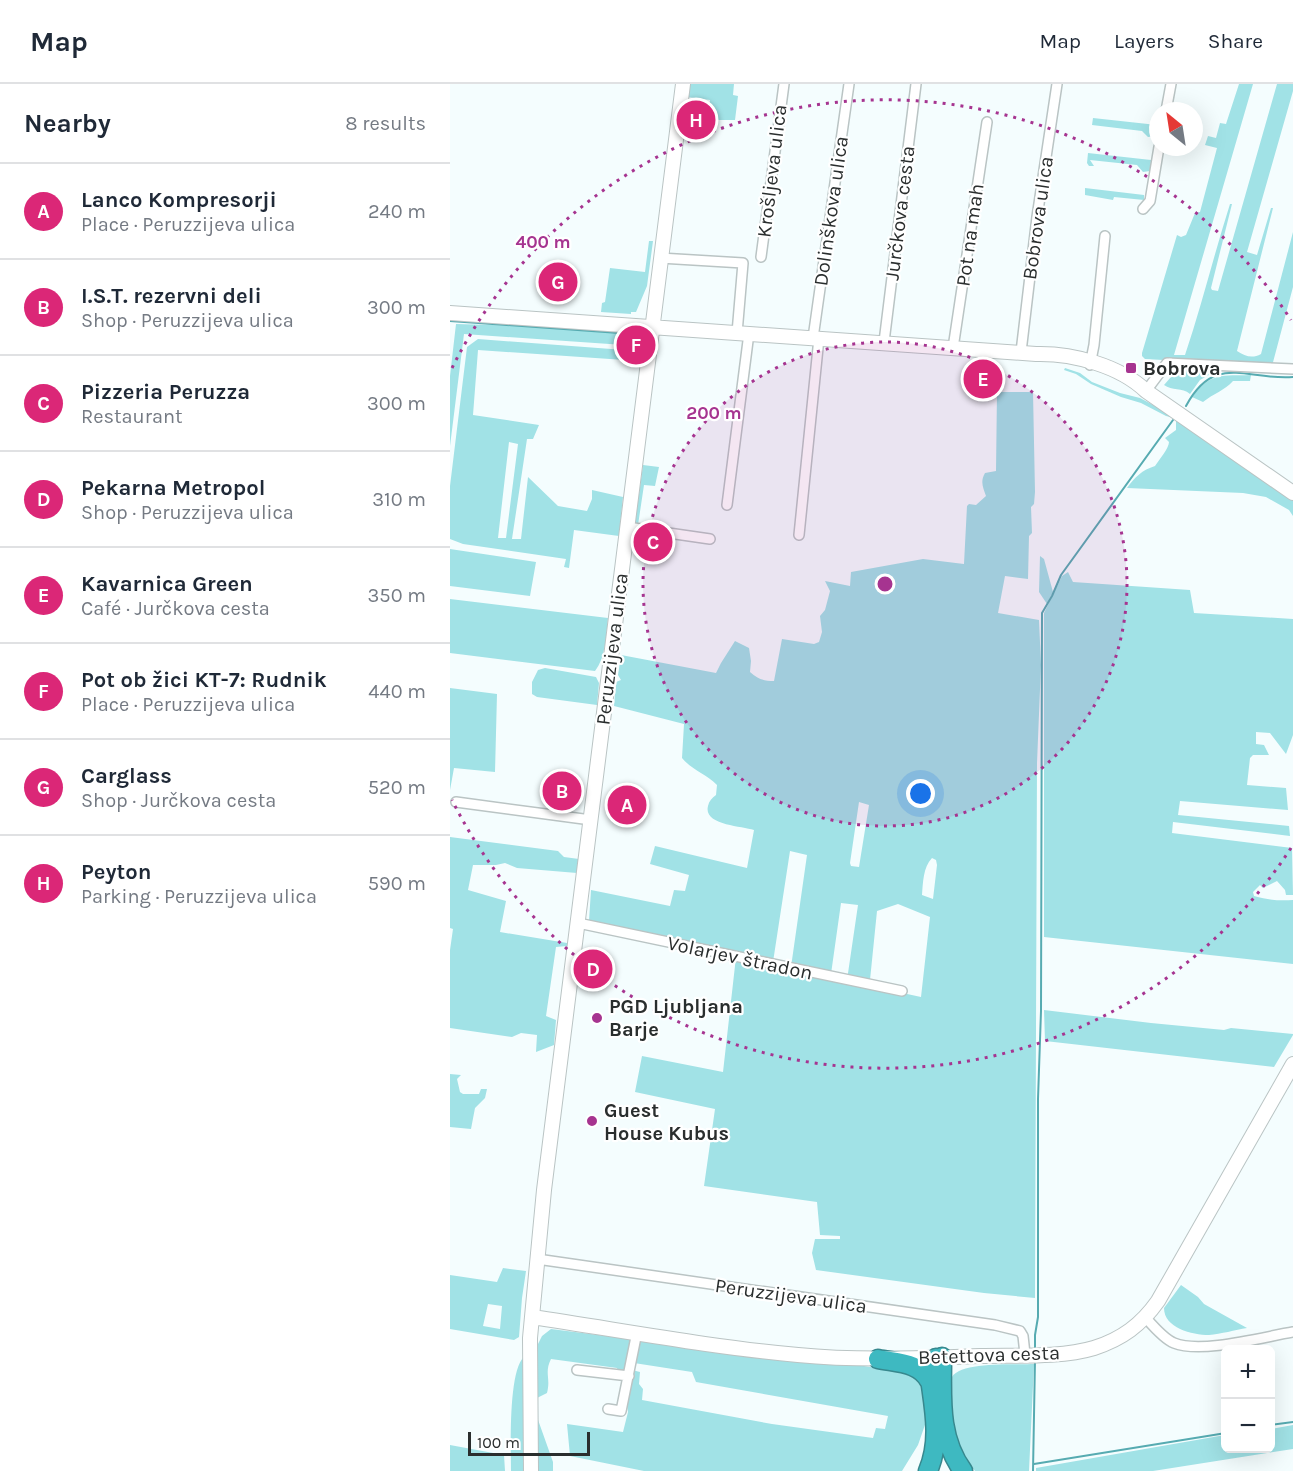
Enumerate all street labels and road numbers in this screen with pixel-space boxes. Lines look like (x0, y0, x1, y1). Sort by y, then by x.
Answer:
street label: Krošljeva ulica (752, 103, 792, 239)
street label: Dolinškova ulica (809, 134, 853, 288)
street label: Jurčkova cesta (880, 144, 920, 282)
street label: Bobrova ulica (1018, 155, 1058, 281)
street label: Pot na mah (951, 182, 989, 288)
street label: Peruzzijeva ulica (591, 572, 633, 726)
street label: Volarjev štradon (665, 931, 815, 985)
street label: Peruzzijeva ulica (714, 1274, 868, 1318)
street label: Betettova cesta (918, 1341, 1060, 1369)

